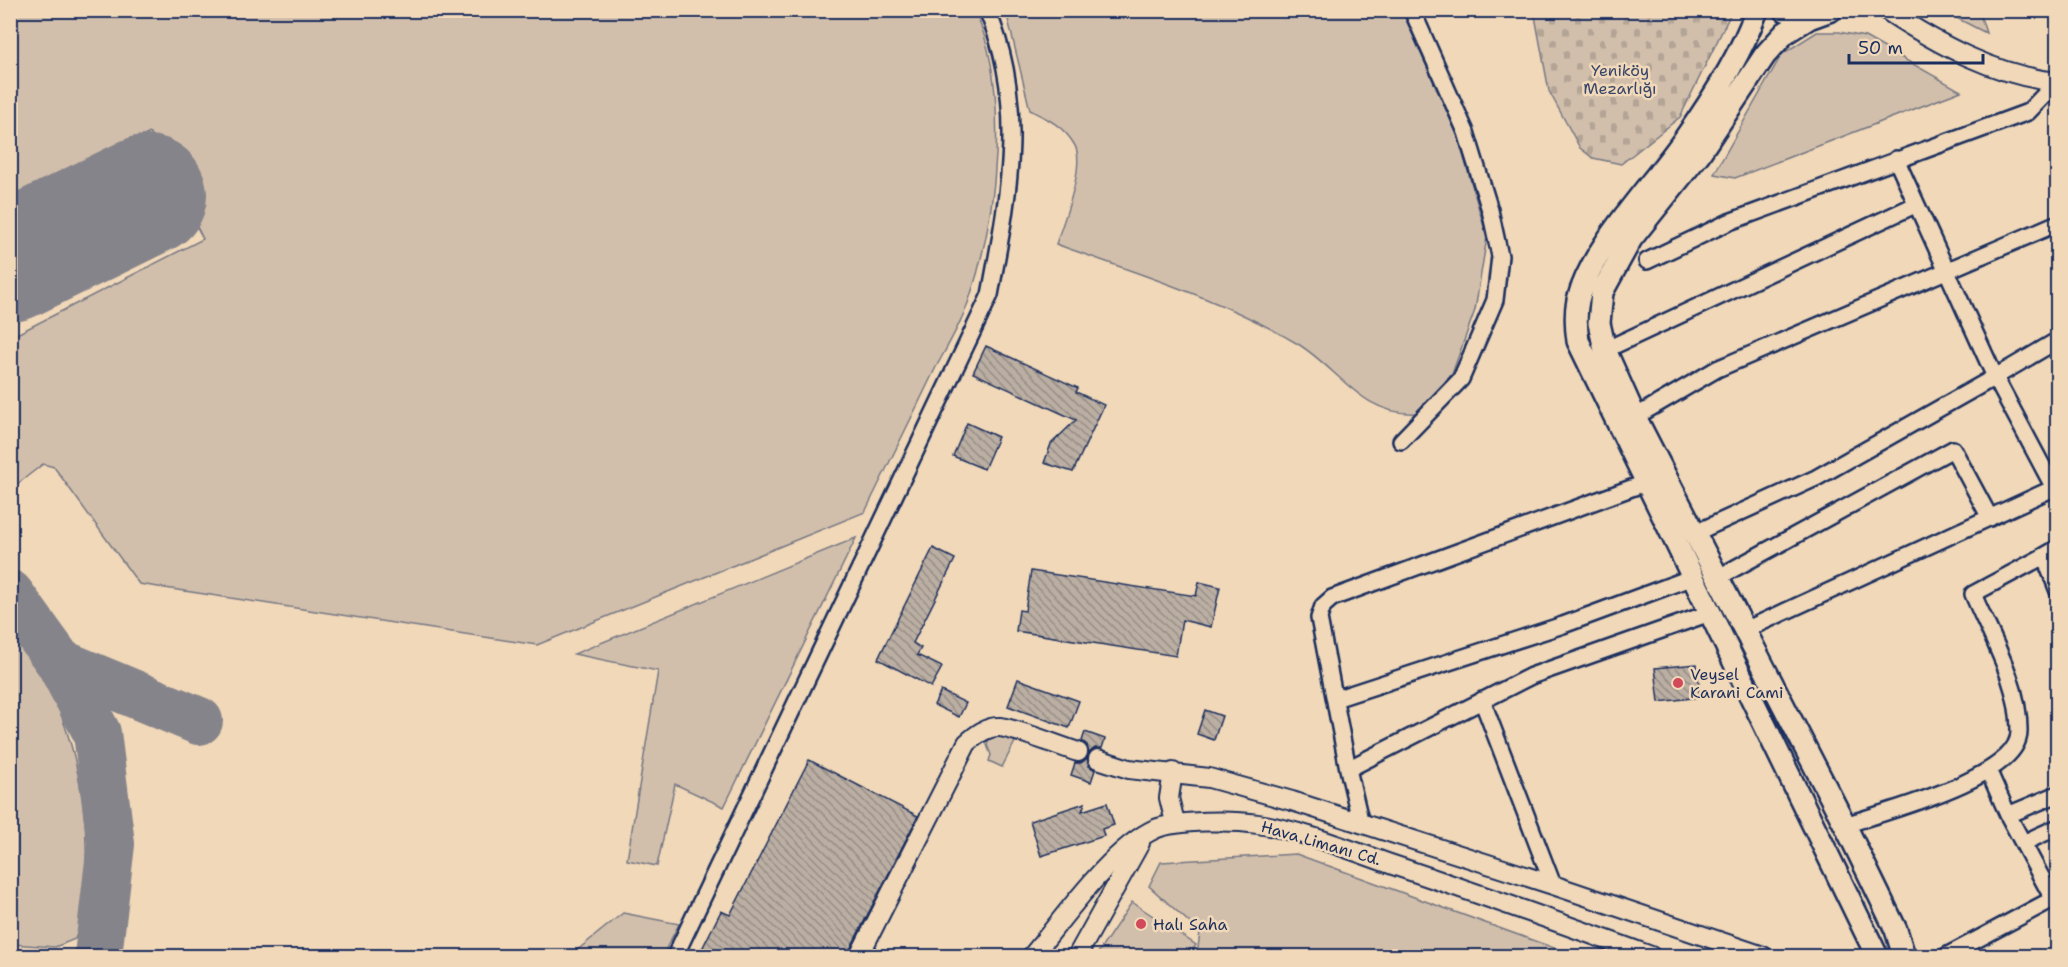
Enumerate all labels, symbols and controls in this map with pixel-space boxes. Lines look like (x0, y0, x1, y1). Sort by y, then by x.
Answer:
scale bar (1849, 27, 1982, 65)
text: 50 m (1858, 36, 1903, 60)
park label: Yeniköy Mezarlığı (1583, 60, 1657, 99)
place label: Veysel Karani Cami (1690, 664, 1784, 703)
marker: Veysel Karani Cami (1671, 676, 1685, 690)
street label: Hava Limanı Cd. (1259, 816, 1383, 870)
place label: Halı Saha (1153, 914, 1228, 935)
marker: Halı Saha (1134, 917, 1148, 931)

